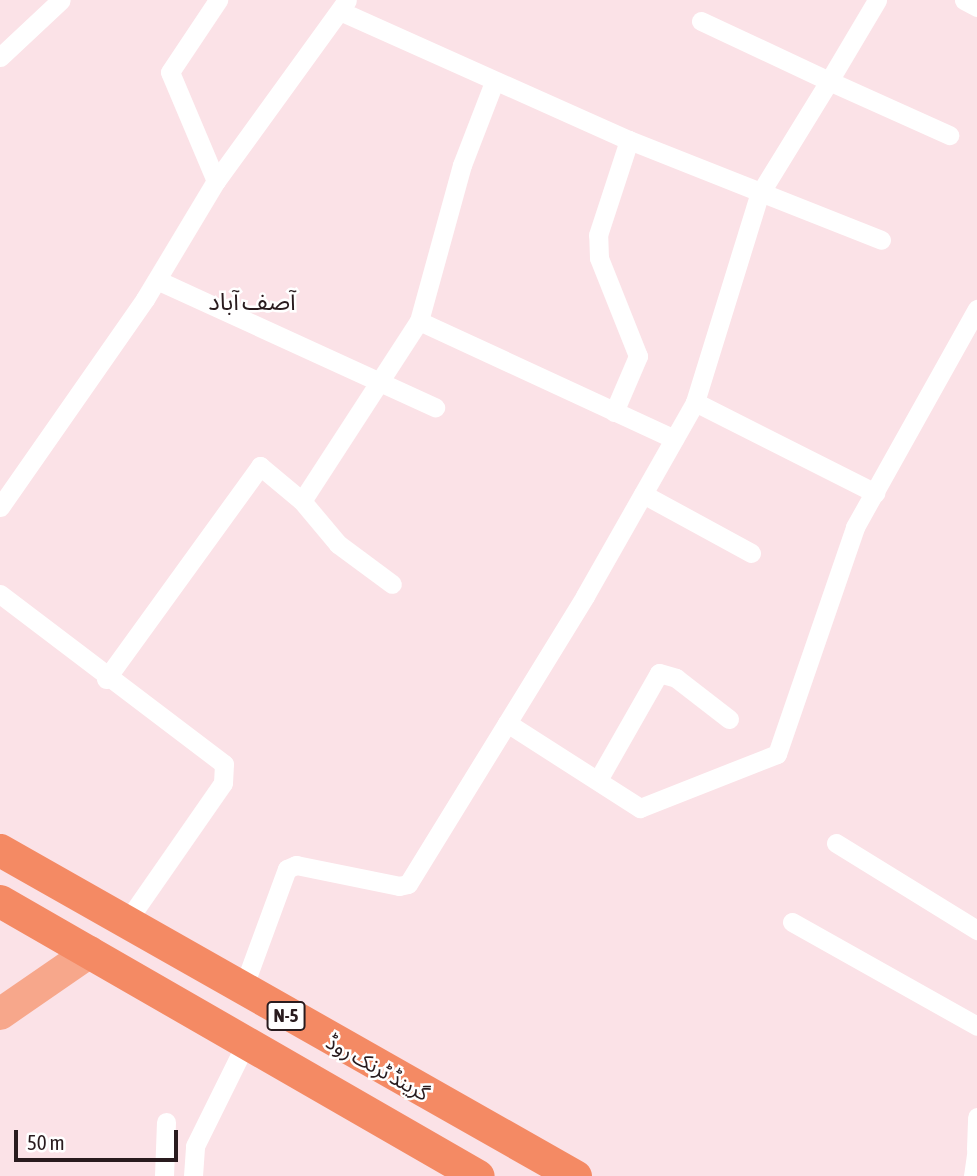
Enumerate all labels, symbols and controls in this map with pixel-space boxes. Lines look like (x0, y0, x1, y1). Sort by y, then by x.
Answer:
district label: آصف آباد (208, 288, 296, 316)
road number: N-5 (265, 1000, 307, 1032)
street label: گرینڈ ٹرنک روڈ (322, 1028, 434, 1106)
scale bar (18, 1116, 182, 1160)
text: 50 m (27, 1130, 65, 1154)

